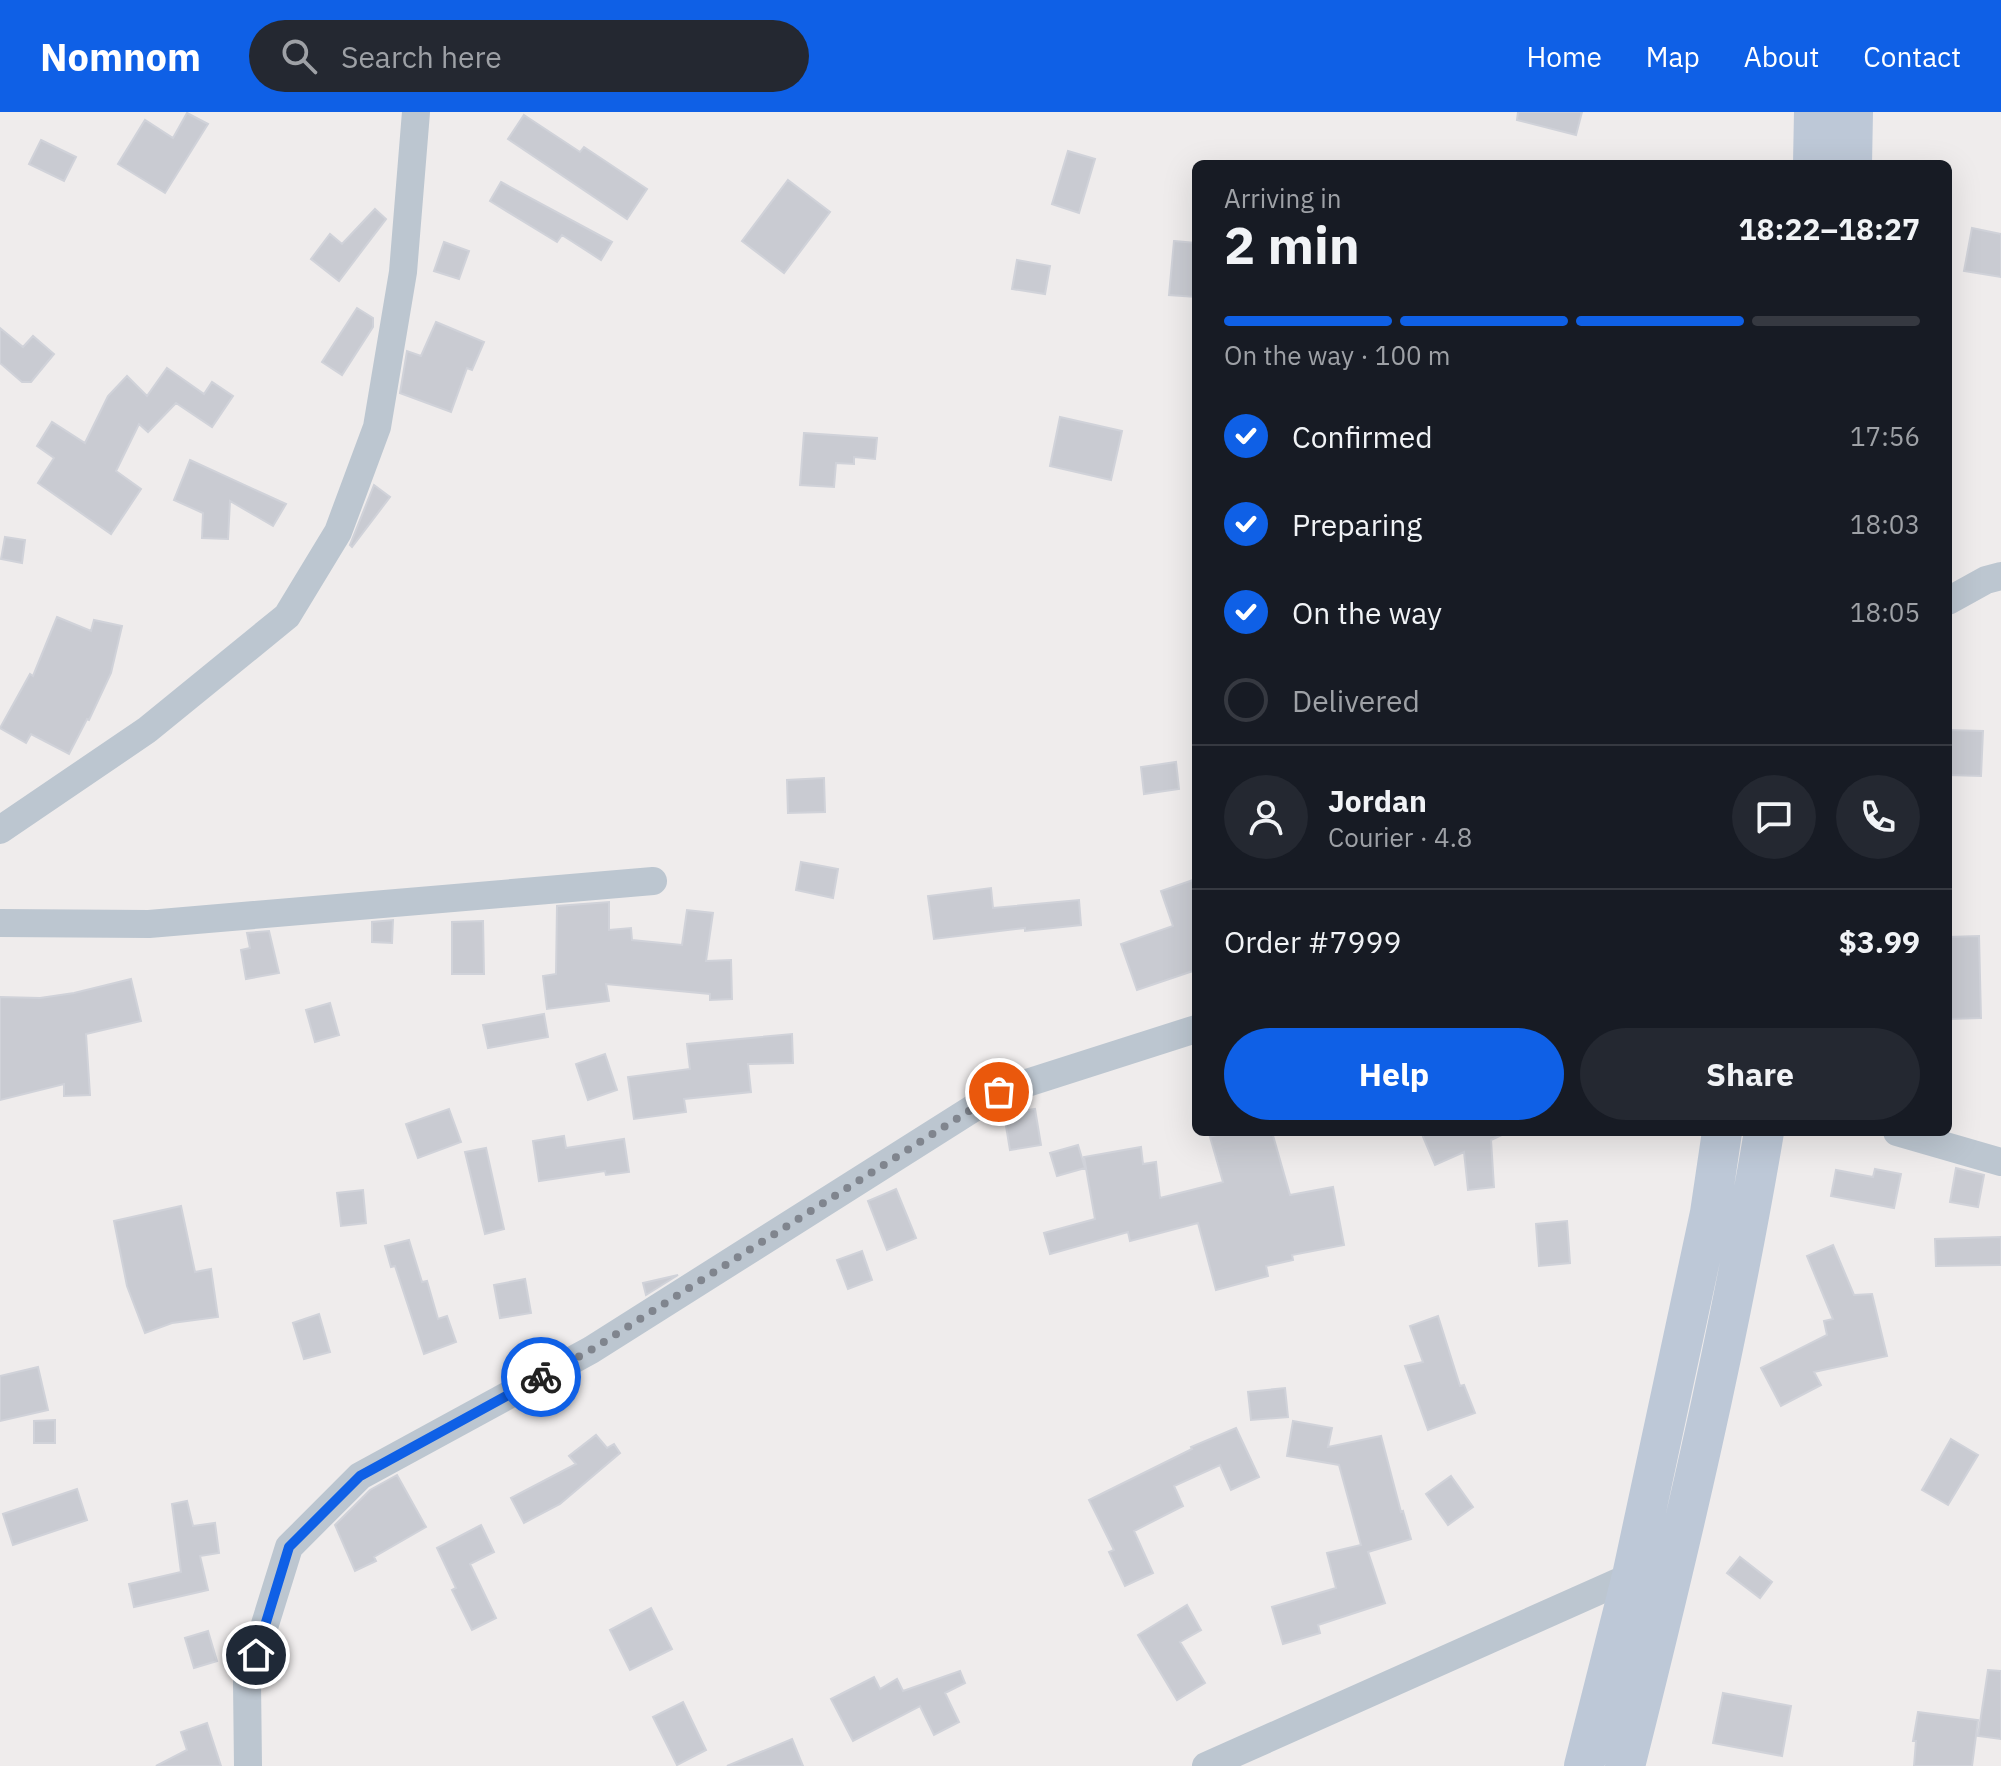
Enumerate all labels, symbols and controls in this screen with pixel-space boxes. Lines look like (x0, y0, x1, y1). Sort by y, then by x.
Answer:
search box (249, 20, 809, 92)
text: Nomnom (40, 32, 201, 81)
icon: search (277, 34, 321, 78)
text: Search here (341, 37, 502, 76)
text: Home (1526, 38, 1602, 75)
text: Map (1646, 38, 1700, 75)
text: About (1744, 38, 1819, 75)
text: Contact (1863, 38, 1961, 75)
text: Arriving in (1224, 181, 1341, 215)
text: 18:22–18:27 (1739, 209, 1920, 248)
text: 2 min (1224, 211, 1360, 278)
text: On the way · 100 m (1224, 338, 1450, 372)
icon: check (1224, 414, 1268, 458)
text: Confirmed (1292, 417, 1433, 456)
text: 17:56 (1850, 419, 1920, 453)
icon: check (1224, 502, 1268, 546)
text: Preparing (1292, 505, 1422, 544)
text: 18:03 (1850, 507, 1920, 541)
icon: check (1224, 590, 1268, 634)
text: On the way (1292, 593, 1442, 632)
text: 18:05 (1850, 595, 1920, 629)
text: Delivered (1292, 681, 1420, 720)
button: person (1224, 775, 1308, 859)
button: chat (1732, 775, 1816, 859)
button: phone (1836, 775, 1920, 859)
text: Jordan (1328, 781, 1427, 820)
text: Courier · 4.8 (1328, 820, 1472, 854)
text: Order #7999 (1224, 922, 1401, 961)
text: $3.99 (1839, 922, 1920, 961)
button: Help (1224, 1028, 1564, 1120)
button: Share (1580, 1028, 1920, 1120)
pin (965, 1058, 1033, 1126)
icon: bag (977, 1070, 1021, 1114)
courier (501, 1337, 581, 1417)
icon: bike (519, 1355, 563, 1399)
pin (222, 1621, 290, 1689)
icon: home (234, 1633, 278, 1677)

